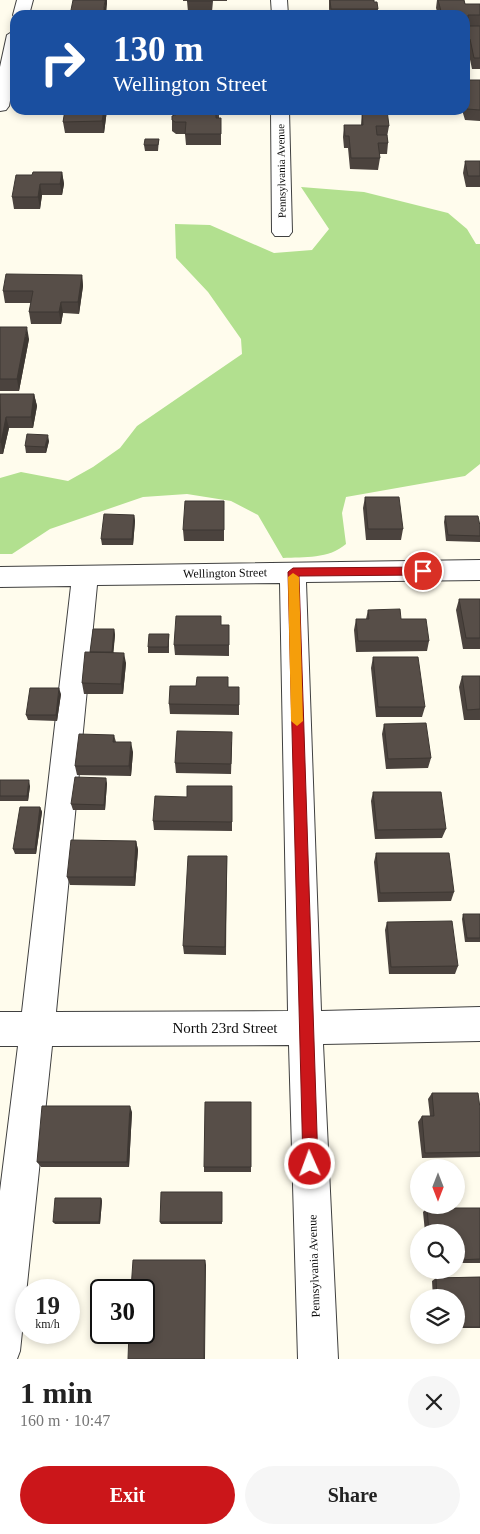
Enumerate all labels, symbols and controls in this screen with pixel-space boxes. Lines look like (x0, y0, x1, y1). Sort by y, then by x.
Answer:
icon: right (30, 30, 95, 95)
text: 130 m (113, 30, 203, 69)
text: Wellington Street (113, 71, 267, 96)
street label: Pennsylvania Avenue (274, 124, 288, 218)
pin (402, 550, 444, 592)
icon: arrive (409, 557, 437, 585)
street label: Wellington Street (183, 565, 268, 581)
street label: North 23rd Street (173, 1020, 278, 1036)
position arrow (283, 1137, 335, 1189)
north arrow (410, 1159, 465, 1214)
map controls (410, 1159, 465, 1344)
street label: Pennsylvania Avenue (305, 1214, 323, 1318)
button: search (410, 1224, 465, 1279)
speed limit sign: 30 (90, 1279, 155, 1344)
button: layers (410, 1289, 465, 1344)
text: 19 (35, 1292, 60, 1319)
text: km/h (35, 1317, 60, 1331)
text: 1 min (20, 1376, 93, 1409)
button: close (408, 1376, 460, 1428)
text: 160 m · 10:47 (20, 1412, 110, 1429)
button: Exit (20, 1466, 235, 1524)
button: Share (245, 1466, 460, 1524)

